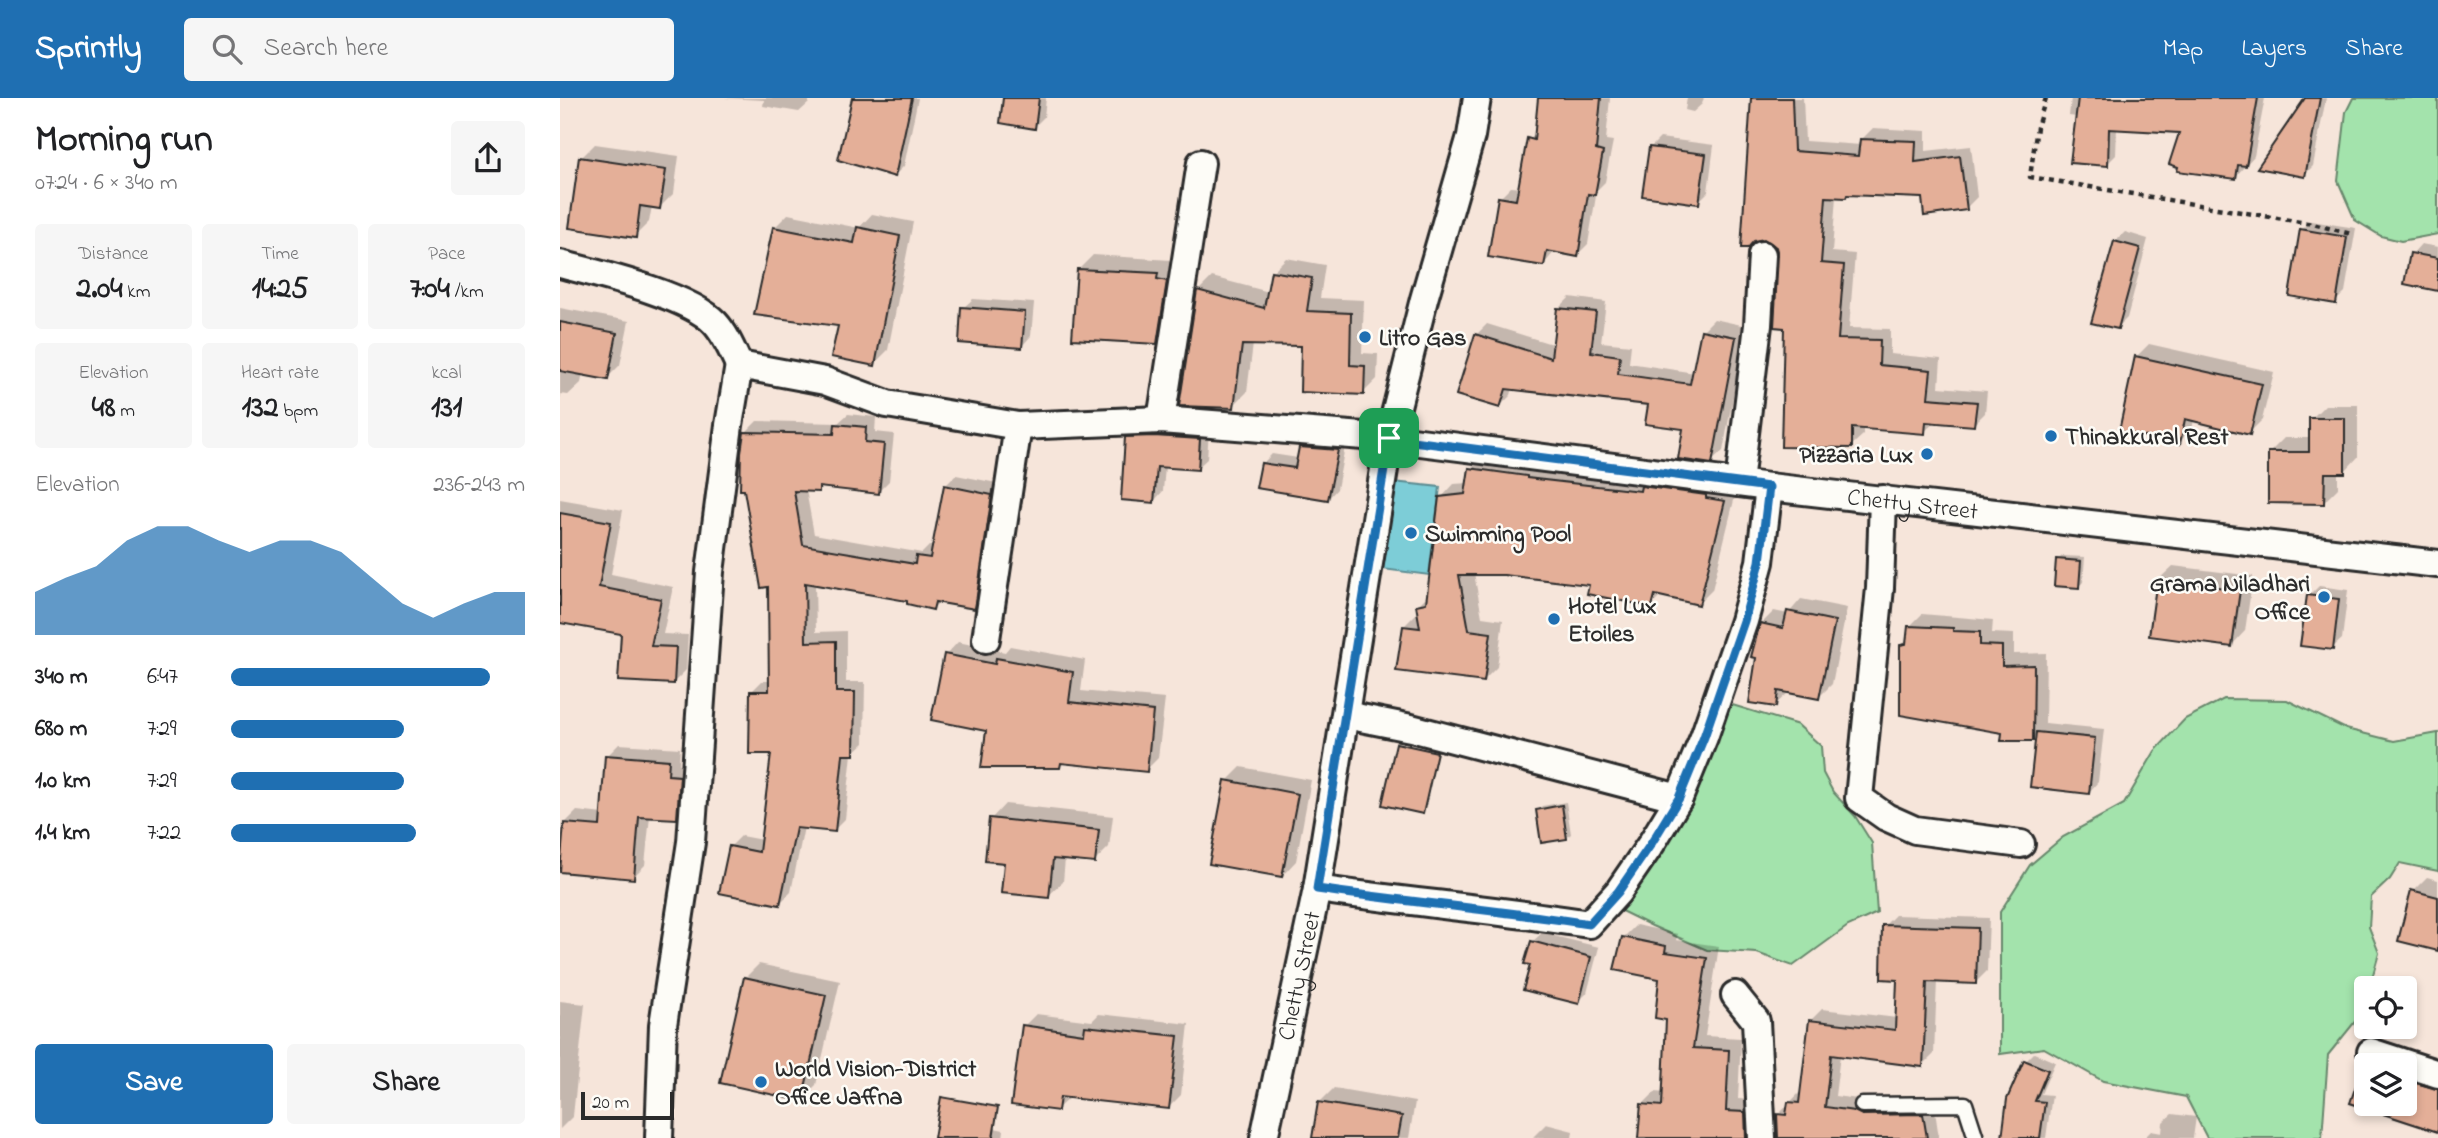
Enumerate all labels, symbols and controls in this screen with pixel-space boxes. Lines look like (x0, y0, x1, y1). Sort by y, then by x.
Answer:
search box (184, 18, 674, 81)
text: Sprintly (35, 25, 142, 73)
icon: search (208, 30, 246, 68)
text: Search here (264, 30, 388, 68)
text: Map (2163, 32, 2203, 67)
text: Layers (2241, 32, 2307, 67)
text: Share (2345, 32, 2403, 67)
text: Morning run (35, 113, 213, 169)
button: share (451, 121, 525, 195)
text: 07:24 · 6 × 340 m (35, 167, 178, 200)
text: Distance (78, 241, 148, 268)
text: Time (261, 241, 299, 268)
text: Pace (428, 241, 465, 268)
text: 2.04 (76, 268, 123, 312)
text: 14:25 (252, 268, 308, 312)
text: 7:04 (410, 268, 450, 312)
text: km (123, 279, 150, 306)
text: /km (450, 279, 484, 306)
place label: Litro Gas (1379, 322, 1466, 357)
marker: Litro Gas (1357, 329, 1373, 345)
text: Elevation (78, 360, 148, 387)
text: Heart rate (241, 360, 319, 387)
text: kcal (432, 360, 462, 387)
text: 48 (92, 387, 115, 431)
text: 132 (242, 387, 278, 431)
text: 131 (431, 387, 462, 431)
text: m (115, 398, 135, 425)
text: bpm (278, 398, 318, 425)
pin (1359, 408, 1419, 468)
icon: arrive (1370, 419, 1408, 457)
place label: Thinakkural Rest (2065, 421, 2230, 456)
marker: Thinakkural Rest (2043, 428, 2059, 444)
place label: Pizzaria Lux (1799, 439, 1913, 474)
marker: Pizzaria Lux (1919, 446, 1935, 462)
text: Elevation (35, 469, 120, 502)
text: 236–243 m (433, 469, 525, 502)
street label: Chetty Street (1845, 481, 1980, 531)
place label: Swimming Pool (1425, 518, 1571, 554)
marker: Swimming Pool (1403, 525, 1419, 541)
place label: Grama Niladhari Office (2150, 568, 2311, 631)
marker: Grama Niladhari Office (2316, 589, 2332, 605)
place label: Hotel Lux Etoiles (1568, 590, 1657, 653)
marker: Hotel Lux Etoiles (1546, 611, 1562, 627)
text: 340 m (35, 661, 88, 694)
text: 6:47 (147, 661, 178, 694)
text: 680 m (35, 713, 87, 746)
text: 7:29 (147, 713, 177, 746)
text: 1.0 km (35, 765, 91, 798)
text: 7:29 (147, 765, 177, 798)
text: 1.4 km (35, 817, 90, 850)
text: 7:22 (147, 817, 181, 850)
street label: Chetty Street (1270, 908, 1332, 1044)
map controls (2354, 976, 2417, 1116)
button: locate (2354, 976, 2417, 1039)
button: Save (35, 1044, 273, 1124)
button: Share (287, 1044, 525, 1124)
place label: World Vision-District Office Jaffna (775, 1053, 977, 1116)
button: layers (2354, 1053, 2417, 1116)
marker: World Vision-District Office Jaffna (753, 1074, 769, 1090)
scale bar (581, 1089, 674, 1121)
text: 20 m (592, 1090, 629, 1117)

